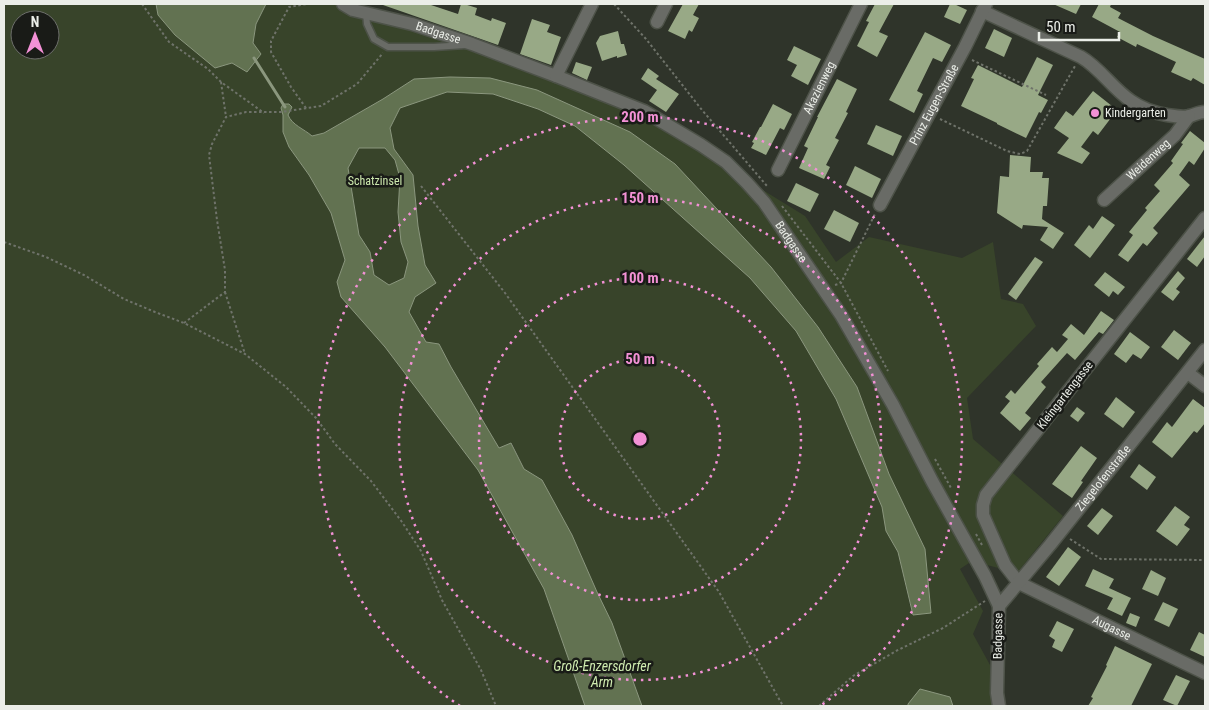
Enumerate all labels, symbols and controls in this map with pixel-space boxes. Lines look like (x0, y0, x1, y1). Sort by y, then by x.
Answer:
north arrow (10, 10, 60, 60)
scale bar (1039, 10, 1119, 42)
text: N (31, 14, 39, 30)
text: 50 m (1046, 18, 1076, 36)
street label: Badgasse (414, 19, 463, 47)
street label: Akazienweg (800, 59, 838, 116)
street label: Prinz Eugen-Straße (907, 61, 962, 147)
place label: Kindergarten (1105, 106, 1166, 120)
marker: Kindergarten (1089, 107, 1101, 119)
text: 200 m (621, 108, 659, 126)
street label: Weidenweg (1124, 136, 1173, 183)
park label: Schatzinsel (348, 174, 402, 188)
text: 150 m (621, 189, 659, 207)
street label: Badgasse (772, 219, 810, 265)
text: 100 m (621, 269, 659, 287)
text: 50 m (625, 350, 655, 368)
street label: Kleingartengasse (1034, 358, 1096, 432)
centre of rings (631, 430, 649, 448)
street label: Ziegelofenstraße (1073, 442, 1134, 514)
street label: Badgasse (991, 612, 1005, 659)
street label: Augasse (1090, 613, 1134, 643)
water label: Groß-Enzersdorfer Arm (553, 658, 652, 690)

